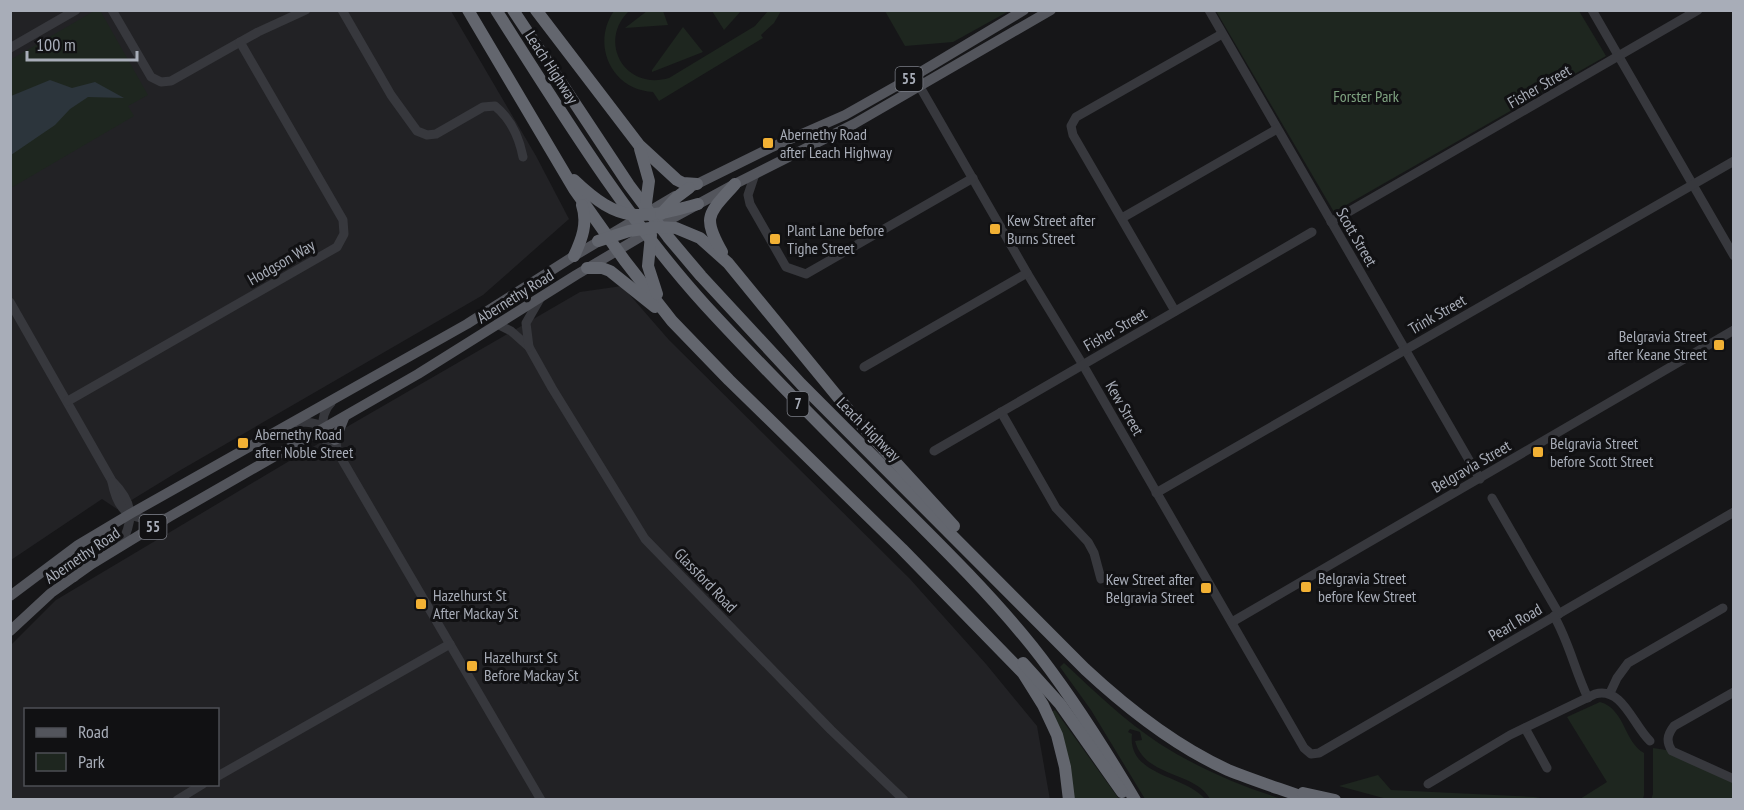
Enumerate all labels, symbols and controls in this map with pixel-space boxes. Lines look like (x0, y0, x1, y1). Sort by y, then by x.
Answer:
scale bar (27, 24, 136, 62)
street label: Leach Highway (521, 27, 583, 107)
text: 100 m (36, 33, 76, 56)
street label: Fisher Street (1504, 60, 1575, 112)
road number: 55 (896, 67, 922, 91)
park label: Forster Park (1333, 86, 1400, 106)
place label: Abernethy Road after Leach Highway (780, 124, 892, 162)
marker: Abernethy Road after Leach Highway (761, 136, 775, 150)
street label: Scott Street (1332, 204, 1382, 270)
place label: Kew Street after Burns Street (1007, 210, 1096, 248)
place label: Plant Lane before Tighe Street (787, 220, 884, 258)
marker: Kew Street after Burns Street (988, 222, 1002, 236)
marker: Plant Lane before Tighe Street (768, 232, 782, 246)
street label: Hodgson Way (244, 235, 318, 289)
street label: Abernethy Road (473, 264, 557, 327)
street label: Trink Street (1405, 289, 1470, 338)
street label: Fisher Street (1080, 303, 1151, 355)
place label: Belgravia Street after Keane Street (1608, 326, 1708, 364)
marker: Belgravia Street after Keane Street (1712, 338, 1726, 352)
street label: Kew Street (1101, 377, 1149, 439)
road number: 7 (788, 392, 808, 416)
street label: Leach Highway (833, 393, 905, 465)
place label: Abernethy Road after Noble Street (255, 424, 354, 462)
place label: Belgravia Street before Scott Street (1550, 433, 1654, 471)
street label: Belgravia Street (1428, 435, 1515, 497)
marker: Abernethy Road after Noble Street (236, 436, 250, 450)
marker: Belgravia Street before Scott Street (1531, 445, 1545, 459)
road number: 55 (140, 515, 166, 539)
street label: Abernethy Road (40, 522, 124, 588)
street label: Glassford Road (670, 544, 742, 616)
place label: Belgravia Street before Kew Street (1318, 568, 1417, 606)
place label: Kew Street after Belgravia Street (1106, 569, 1195, 607)
marker: Belgravia Street before Kew Street (1299, 580, 1313, 594)
marker: Kew Street after Belgravia Street (1199, 581, 1213, 595)
place label: Hazelhurst St After Mackay St (433, 585, 519, 623)
marker: Hazelhurst St After Mackay St (414, 597, 428, 611)
street label: Pearl Road (1485, 599, 1545, 645)
place label: Hazelhurst St Before Mackay St (484, 647, 579, 685)
marker: Hazelhurst St Before Mackay St (465, 659, 479, 673)
legend (24, 708, 219, 786)
text: Road (78, 720, 109, 743)
text: Park (78, 750, 105, 773)

